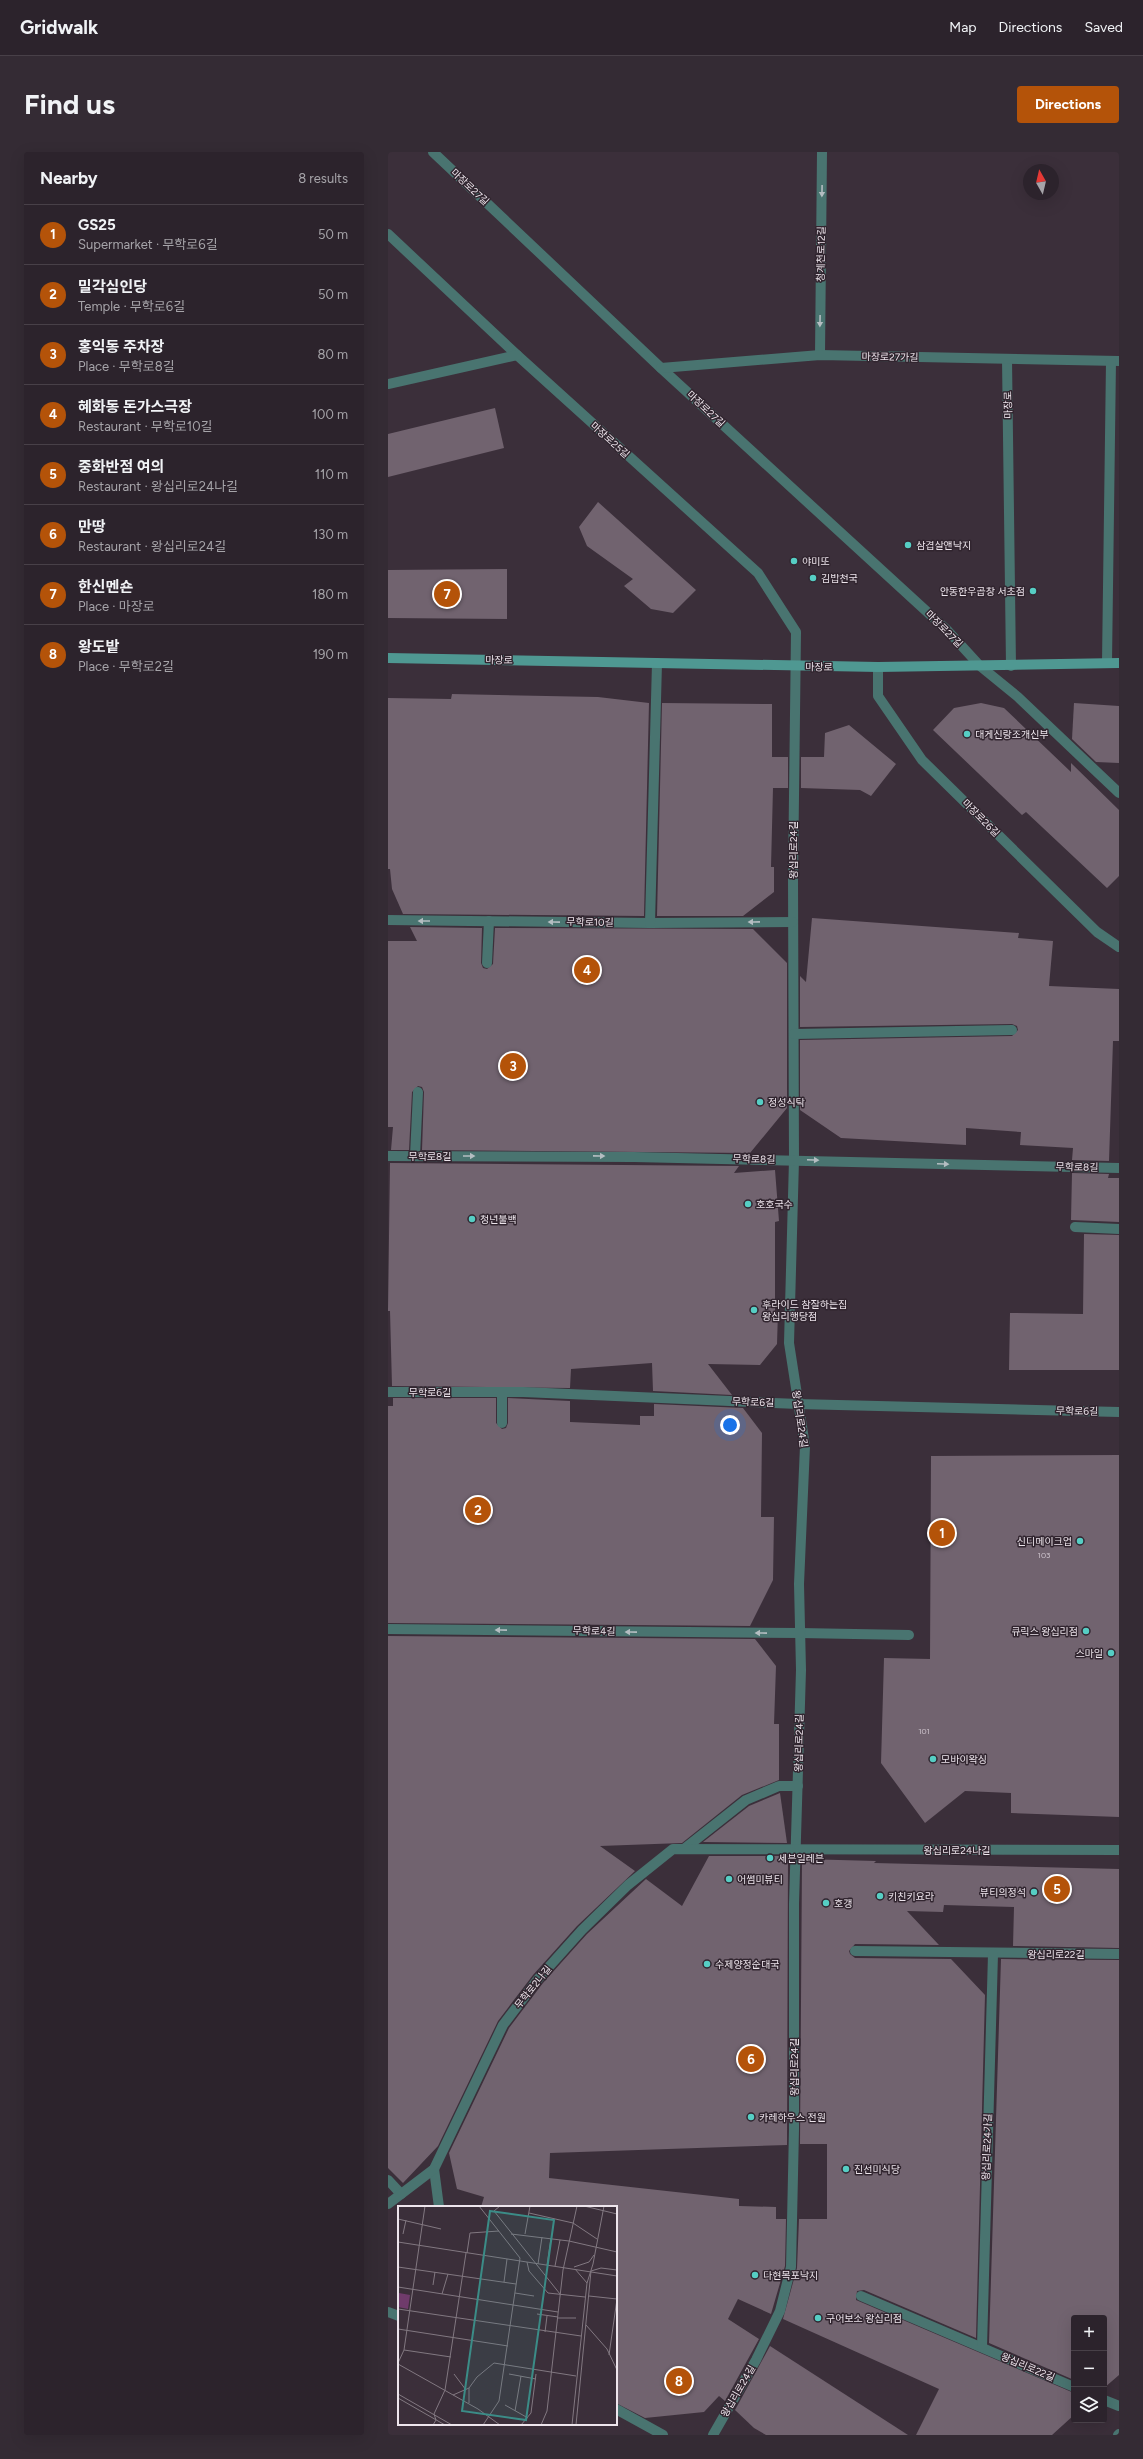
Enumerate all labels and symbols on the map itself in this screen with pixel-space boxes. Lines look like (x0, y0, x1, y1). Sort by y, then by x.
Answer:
north arrow (1023, 164, 1059, 200)
street label: 마장로27길 (448, 166, 492, 208)
one-way arrow (819, 185, 825, 198)
street label: 청계천로12길 (814, 226, 828, 282)
one-way arrow (817, 315, 823, 328)
street label: 마장로27가길 (861, 350, 919, 364)
street label: 마장로27길 (684, 388, 728, 430)
street label: 마장로 (1001, 391, 1015, 419)
street label: 마장로25길 (588, 419, 632, 461)
place label: 삼겹살앤낙지 (916, 539, 971, 552)
marker: 삼겹살앤낙지 (903, 540, 913, 550)
place label: 야미또 (802, 555, 830, 568)
marker: 야미또 (789, 556, 799, 566)
place label: 김밥천국 (821, 572, 858, 585)
marker: 김밥천국 (808, 573, 818, 583)
pin: 7 (434, 579, 460, 609)
place label: 안동한우곱창 서초점 (940, 585, 1025, 598)
marker: 안동한우곱창 서초점 (1028, 586, 1038, 596)
street label: 마장로27길 (923, 608, 965, 650)
street label: 마장로 (485, 653, 513, 667)
street label: 마장로 (805, 660, 833, 674)
place label: 대게신랑조개신부 (975, 728, 1049, 741)
marker: 대게신랑조개신부 (962, 729, 972, 739)
street label: 마장로26길 (959, 796, 1003, 840)
street label: 왕십리로24길 (787, 821, 800, 879)
street label: 무학로10길 (566, 915, 614, 929)
one-way arrow (417, 918, 430, 924)
one-way arrow (547, 919, 560, 925)
one-way arrow (747, 919, 760, 925)
pin: 4 (574, 955, 600, 985)
pin: 3 (500, 1051, 526, 1081)
place label: 정성식탁 (768, 1096, 806, 1109)
marker: 정성식탁 (755, 1097, 765, 1107)
street label: 무학로8길 (409, 1150, 451, 1163)
street label: 무학로8길 (732, 1152, 776, 1166)
one-way arrow (463, 1153, 476, 1159)
one-way arrow (593, 1153, 606, 1159)
one-way arrow (807, 1157, 820, 1163)
one-way arrow (937, 1160, 949, 1167)
street label: 무학로8길 (1055, 1160, 1099, 1174)
place label: 호호국수 (756, 1198, 793, 1211)
marker: 호호국수 (743, 1199, 753, 1209)
place label: 청년불백 (480, 1213, 517, 1226)
marker: 청년불백 (467, 1214, 477, 1224)
place label: 후라이드 참잘하는집 왕십리행당점 (762, 1298, 847, 1323)
marker: 후라이드 참잘하는집 왕십리행당점 (749, 1305, 759, 1315)
street label: 무학로6길 (409, 1386, 451, 1399)
street label: 왕십리로24길 (790, 1389, 810, 1449)
street label: 무학로6길 (732, 1395, 774, 1409)
street label: 무학로6길 (1056, 1404, 1098, 1418)
your location (720, 1415, 740, 1435)
pin: 2 (465, 1495, 491, 1525)
pin: 1 (929, 1518, 955, 1548)
place label: 신디메이크업 (1017, 1535, 1072, 1548)
marker: 신디메이크업 (1075, 1536, 1085, 1546)
house number: 103 (1038, 1550, 1050, 1560)
street label: 무학로4길 (572, 1624, 616, 1638)
place label: 큐릭스 왕십리점 (1011, 1625, 1078, 1638)
marker: 큐릭스 왕십리점 (1081, 1626, 1091, 1636)
one-way arrow (494, 1627, 507, 1633)
one-way arrow (624, 1629, 637, 1635)
one-way arrow (754, 1630, 767, 1636)
place label: 스마일 (1075, 1647, 1103, 1660)
marker: 스마일 (1106, 1648, 1116, 1658)
street label: 왕십리로24길 (792, 1714, 806, 1772)
house number: 101 (918, 1726, 930, 1736)
place label: 모바이왁싱 (941, 1753, 987, 1766)
marker: 모바이왁싱 (928, 1754, 938, 1764)
street label: 왕십리로24나길 (924, 1844, 991, 1857)
place label: 세븐일레븐 (778, 1852, 824, 1865)
marker: 세븐일레븐 (765, 1853, 775, 1863)
place label: 어썸미뷰티 (737, 1873, 783, 1886)
marker: 어썸미뷰티 (724, 1874, 734, 1884)
pin: 5 (1044, 1874, 1070, 1904)
place label: 뷰티의정석 (980, 1886, 1026, 1899)
marker: 뷰티의정석 (1029, 1887, 1039, 1897)
place label: 키친키요라 (888, 1890, 935, 1903)
marker: 키친키요라 (875, 1891, 885, 1901)
place label: 호갱 (834, 1897, 852, 1910)
marker: 호갱 (821, 1898, 831, 1908)
street label: 왕십리로22길 (1027, 1948, 1085, 1961)
place label: 수제양정순대국 (715, 1958, 779, 1971)
marker: 수제양정순대국 (702, 1959, 712, 1969)
street label: 무학로2나길 (512, 1963, 554, 2011)
street label: 왕십리로24길 (788, 2038, 801, 2096)
pin: 6 (738, 2044, 764, 2074)
place label: 카레하우스 전원 (759, 2111, 826, 2124)
marker: 카레하우스 전원 (746, 2112, 756, 2122)
street label: 왕십리로24가길 (979, 2113, 995, 2181)
place label: 진선미식당 (854, 2163, 900, 2176)
marker: 진선미식당 (841, 2164, 851, 2174)
inset map (398, 2206, 617, 2425)
place label: 다현목포낙지 (763, 2269, 818, 2282)
marker: 다현목포낙지 (750, 2270, 760, 2280)
place label: 구어보소 왕십리점 (826, 2312, 902, 2325)
marker: 구어보소 왕십리점 (813, 2313, 823, 2323)
street label: 왕십리로22길 (999, 2350, 1057, 2384)
street label: 왕십리로24길 (718, 2363, 758, 2419)
pin: 8 (666, 2366, 692, 2396)

